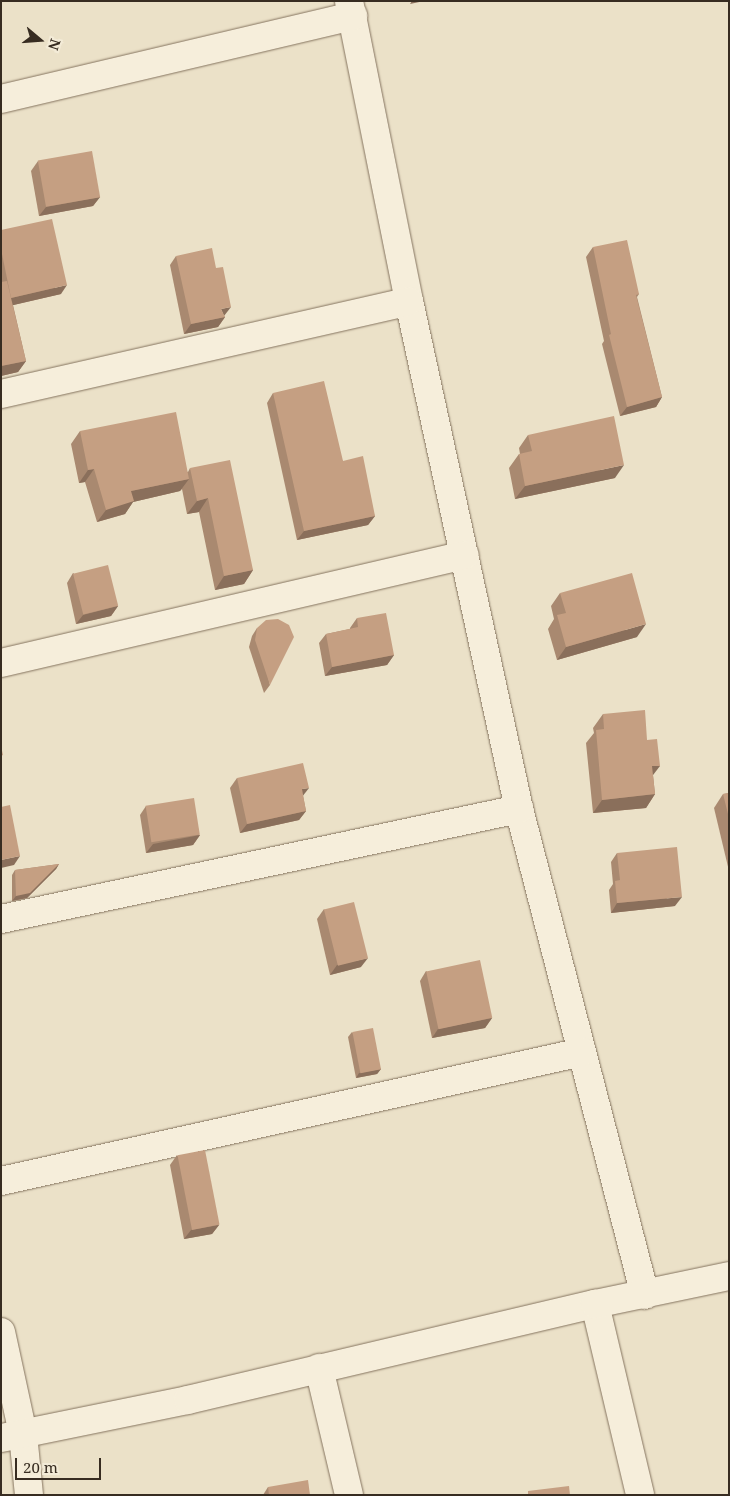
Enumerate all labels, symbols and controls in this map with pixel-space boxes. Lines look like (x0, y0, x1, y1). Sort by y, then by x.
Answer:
north arrow (15, 15, 65, 65)
text: N (44, 37, 65, 53)
scale bar (18, 1448, 104, 1480)
text: 20 m (23, 1457, 58, 1477)

